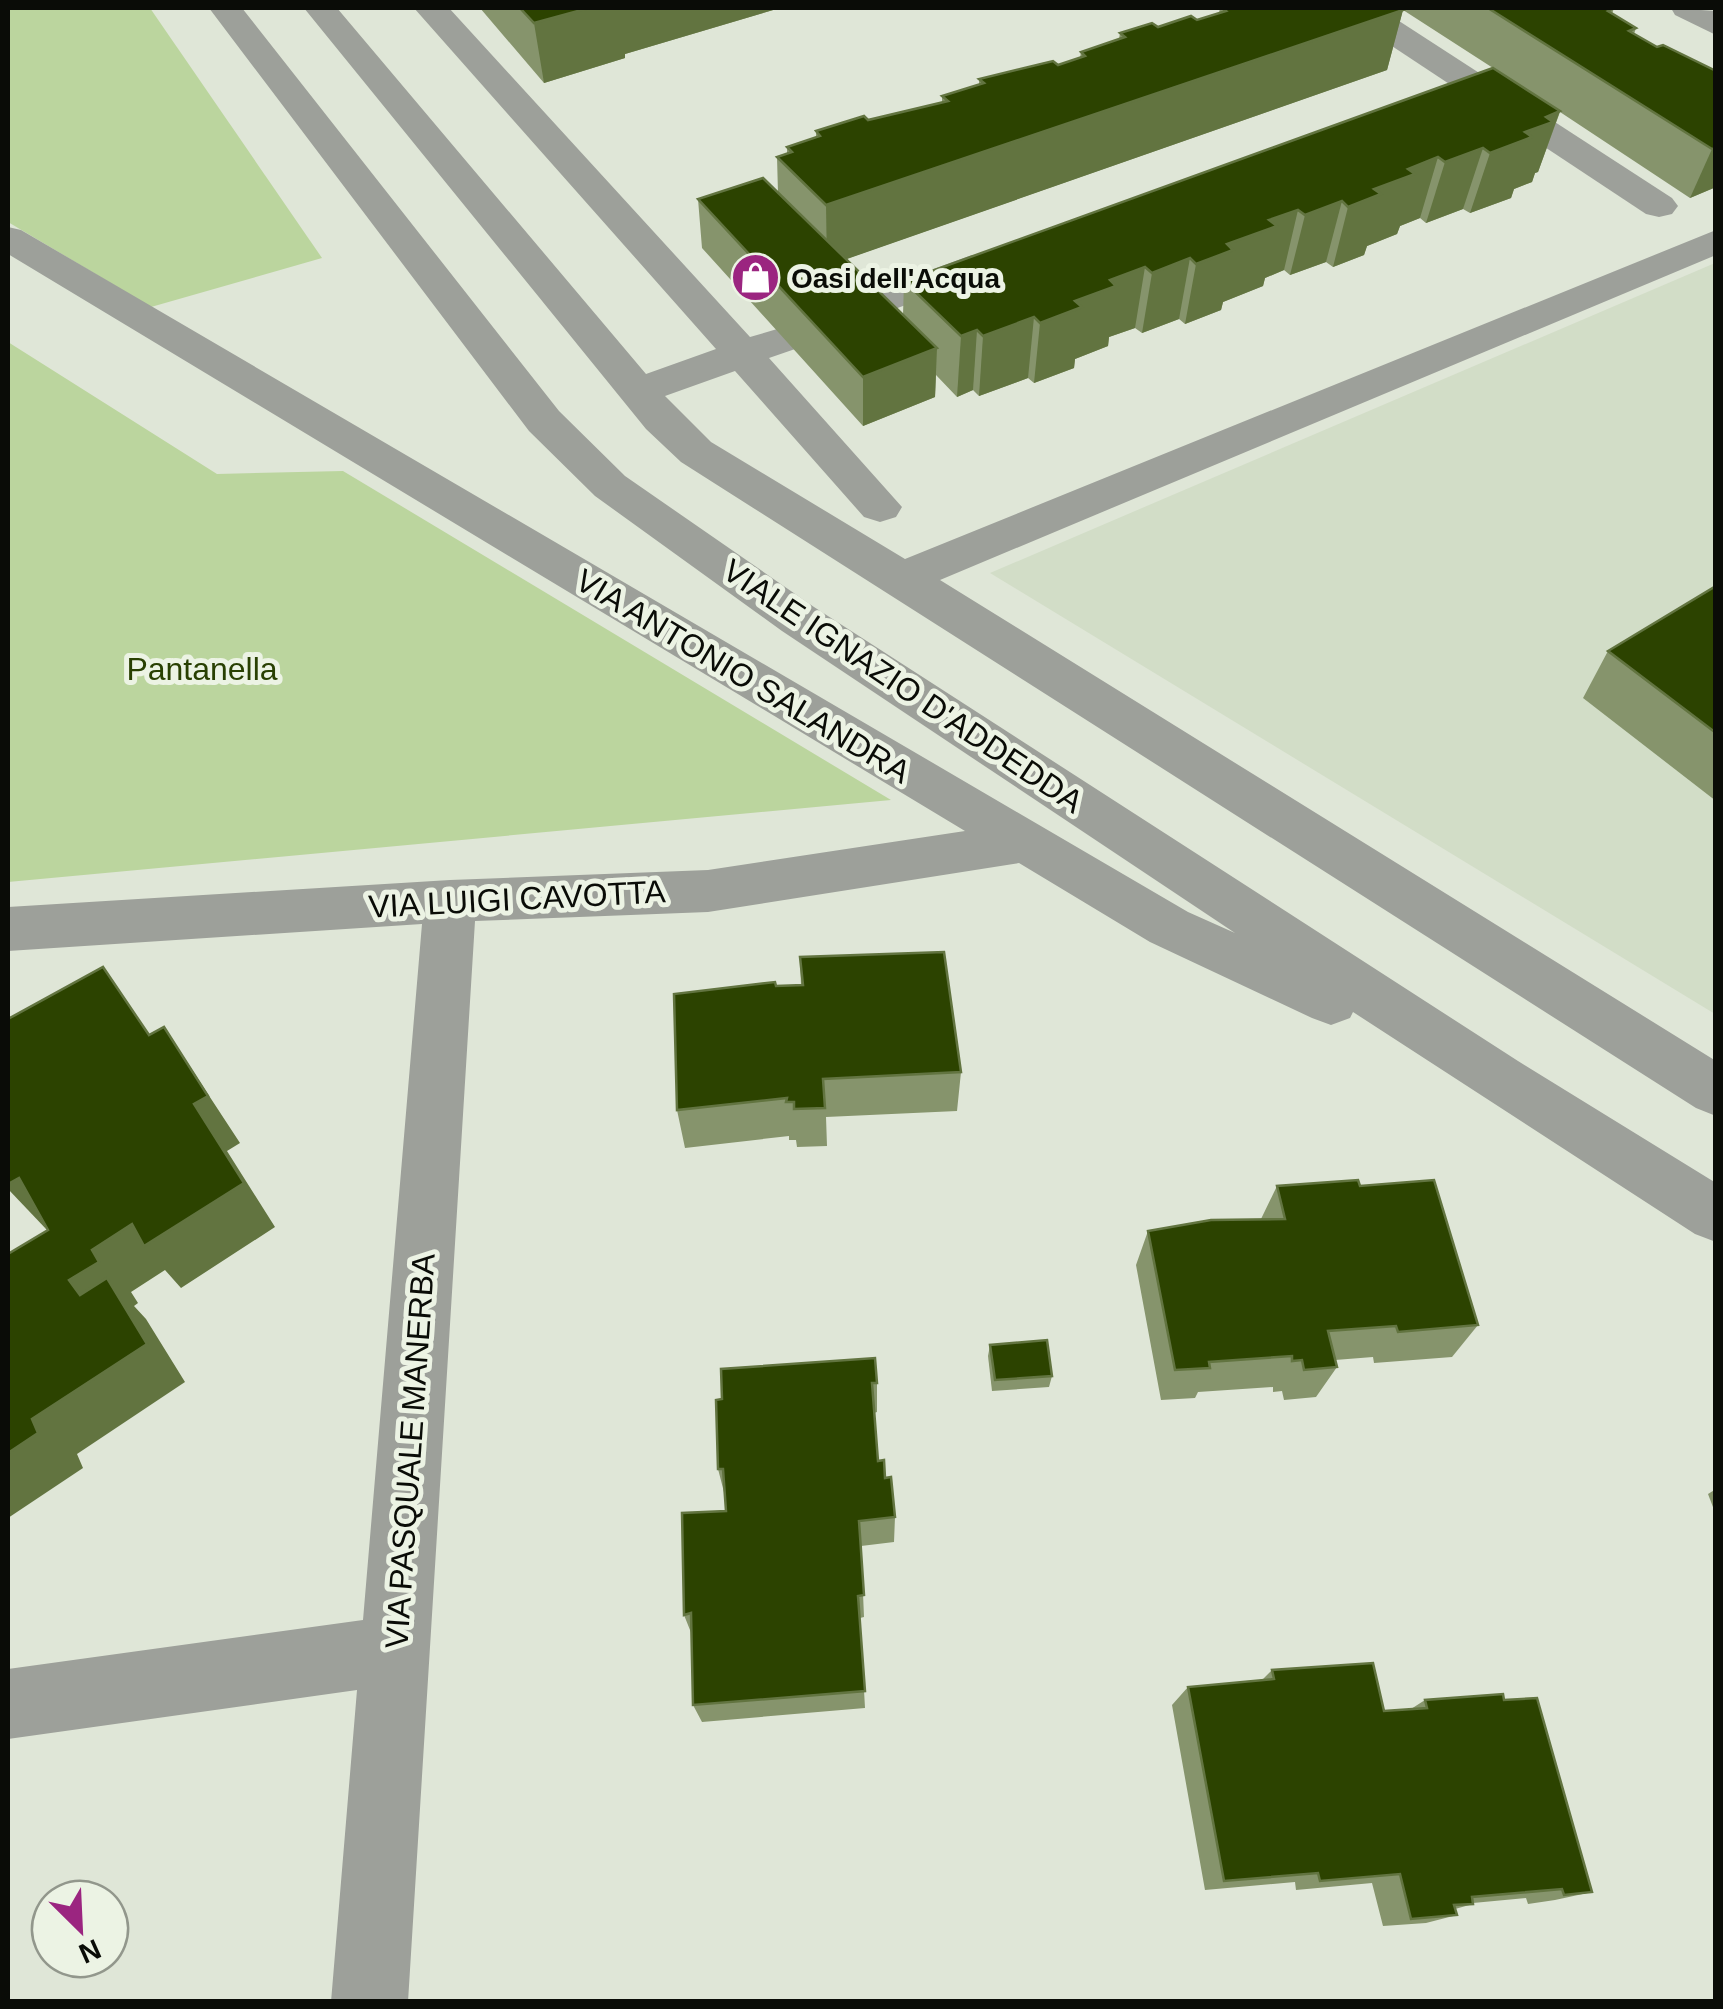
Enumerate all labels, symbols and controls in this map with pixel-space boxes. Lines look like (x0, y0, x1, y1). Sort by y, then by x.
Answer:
shop icon: Oasi dell'Acqua (730, 252, 782, 304)
place label: Oasi dell'Acqua (791, 263, 1000, 294)
street label: VIALE IGNAZIO D'ADDEDDA (716, 552, 1090, 820)
street label: VIA ANTONIO SALANDRA (569, 562, 917, 791)
park label: Pantanella (126, 651, 278, 687)
street label: VIA LUIGI CAVOTTA (367, 873, 667, 925)
street label: VIA PASQUALE MANERBA (378, 1252, 442, 1650)
north arrow (30, 1879, 130, 1979)
text: N (74, 1933, 106, 1970)

